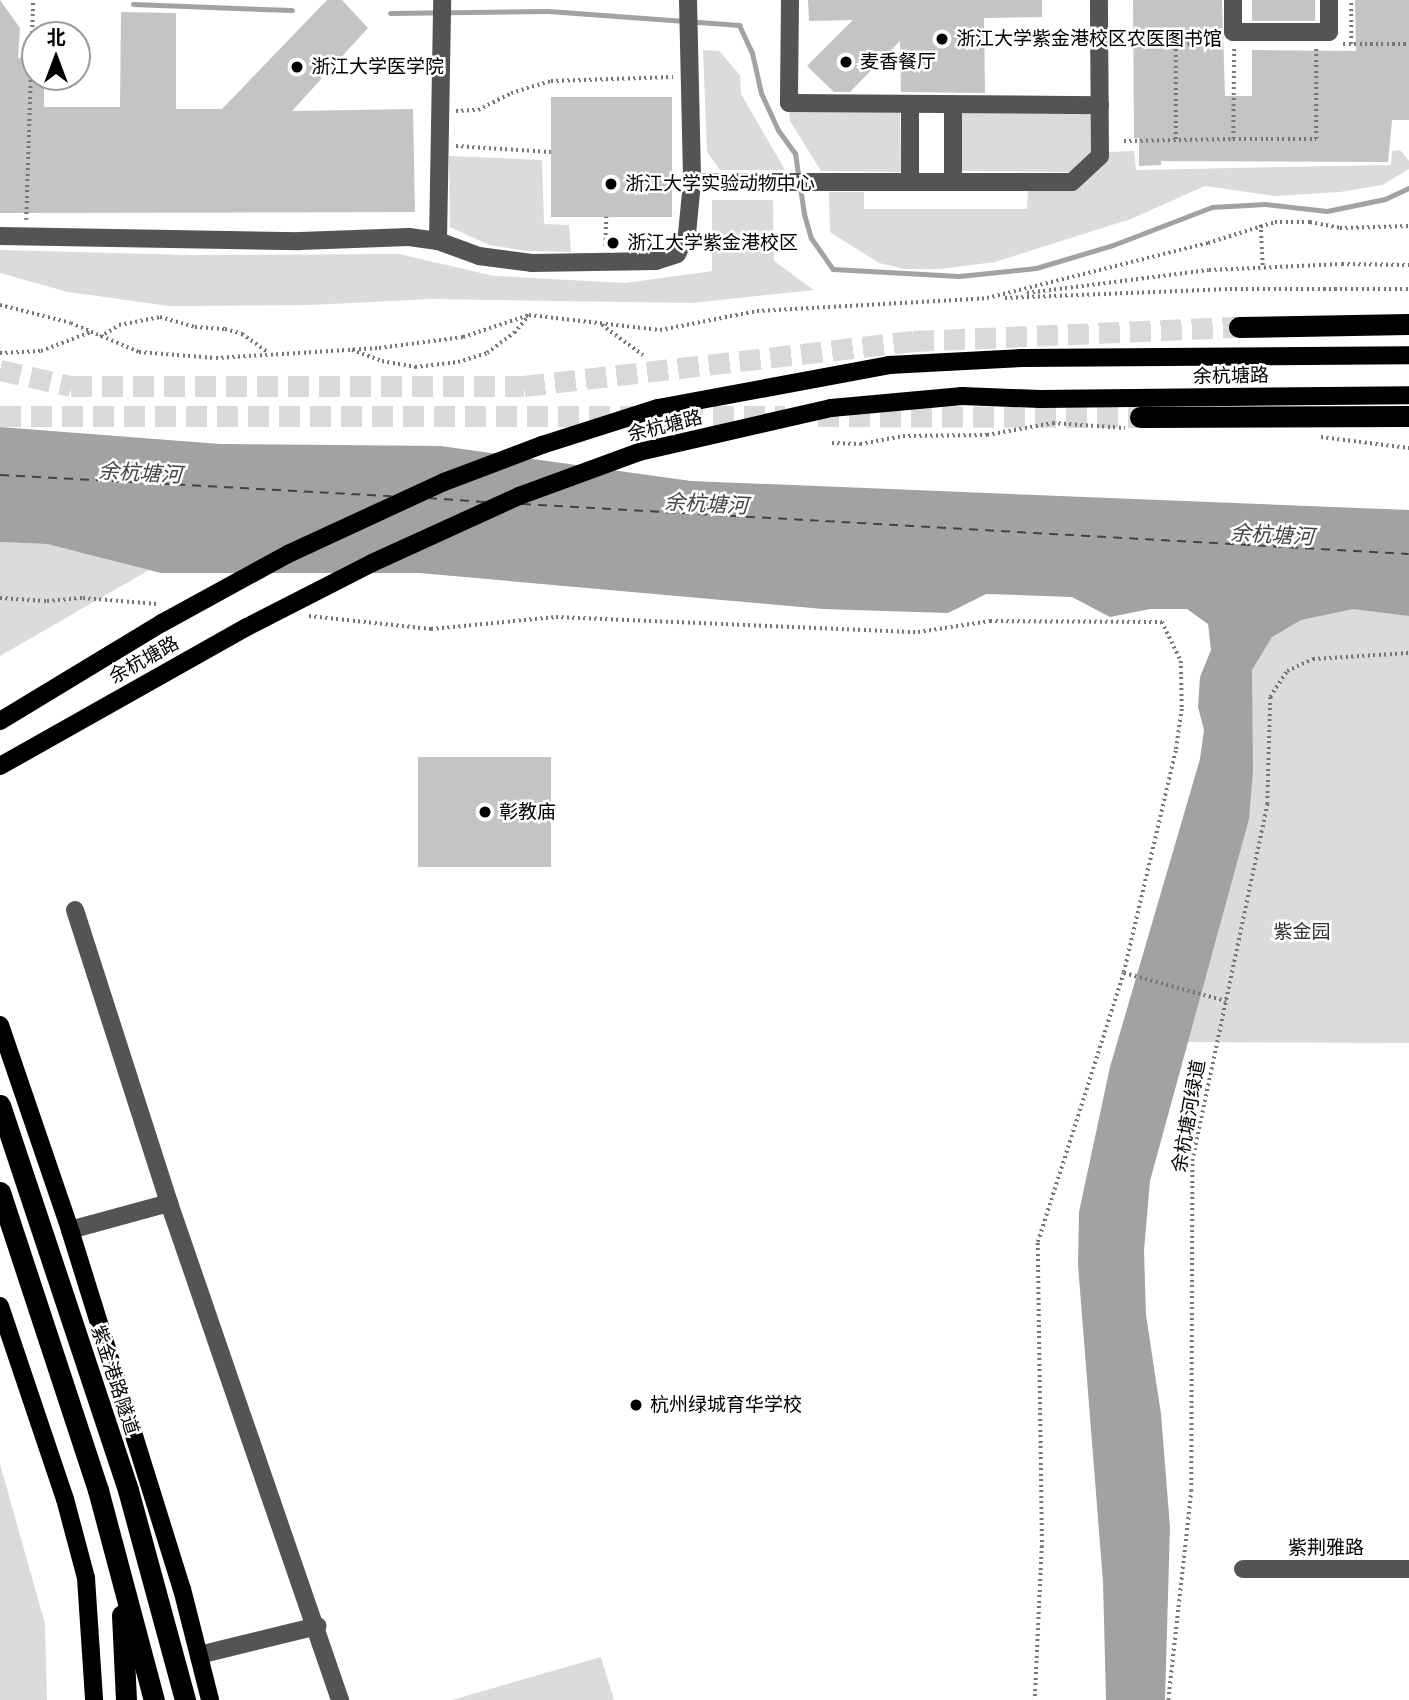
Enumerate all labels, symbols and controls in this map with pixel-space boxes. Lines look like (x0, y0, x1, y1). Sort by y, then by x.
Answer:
north arrow (21, 21, 91, 91)
text: 北 (46, 26, 66, 48)
place label: 浙江大学紫金港校区农医图书馆 (956, 28, 1222, 50)
marker: 浙江大学紫金港校区农医图书馆 (934, 31, 950, 47)
place label: 麦香餐厅 (860, 51, 936, 73)
marker: 麦香餐厅 (838, 54, 854, 70)
place label: 浙江大学医学院 (311, 56, 444, 78)
marker: 浙江大学医学院 (289, 59, 305, 75)
place label: 浙江大学实验动物中心 (625, 173, 815, 195)
marker: 浙江大学实验动物中心 (603, 176, 619, 192)
place label: 浙江大学紫金港校区 (627, 232, 798, 254)
marker: 浙江大学紫金港校区 (605, 235, 621, 251)
street label: 余杭塘路 (1193, 364, 1269, 388)
street label: 余杭塘路 (625, 406, 705, 446)
water label: 余杭塘河 (97, 457, 183, 487)
water label: 余杭塘河 (663, 488, 749, 518)
water label: 余杭塘河 (1229, 519, 1315, 549)
street label: 余杭塘路 (105, 632, 183, 688)
place label: 彰教庙 (499, 801, 556, 823)
marker: 彰教庙 (477, 804, 493, 820)
park label: 紫金园 (1274, 921, 1330, 943)
street label: 余杭塘河绿道 (1168, 1058, 1210, 1174)
street label: 紫金港路隧道 (87, 1322, 143, 1438)
place label: 杭州绿城育华学校 (650, 1394, 802, 1416)
marker: 杭州绿城育华学校 (628, 1397, 644, 1413)
street label: 紫荆雅路 (1288, 1537, 1364, 1559)

